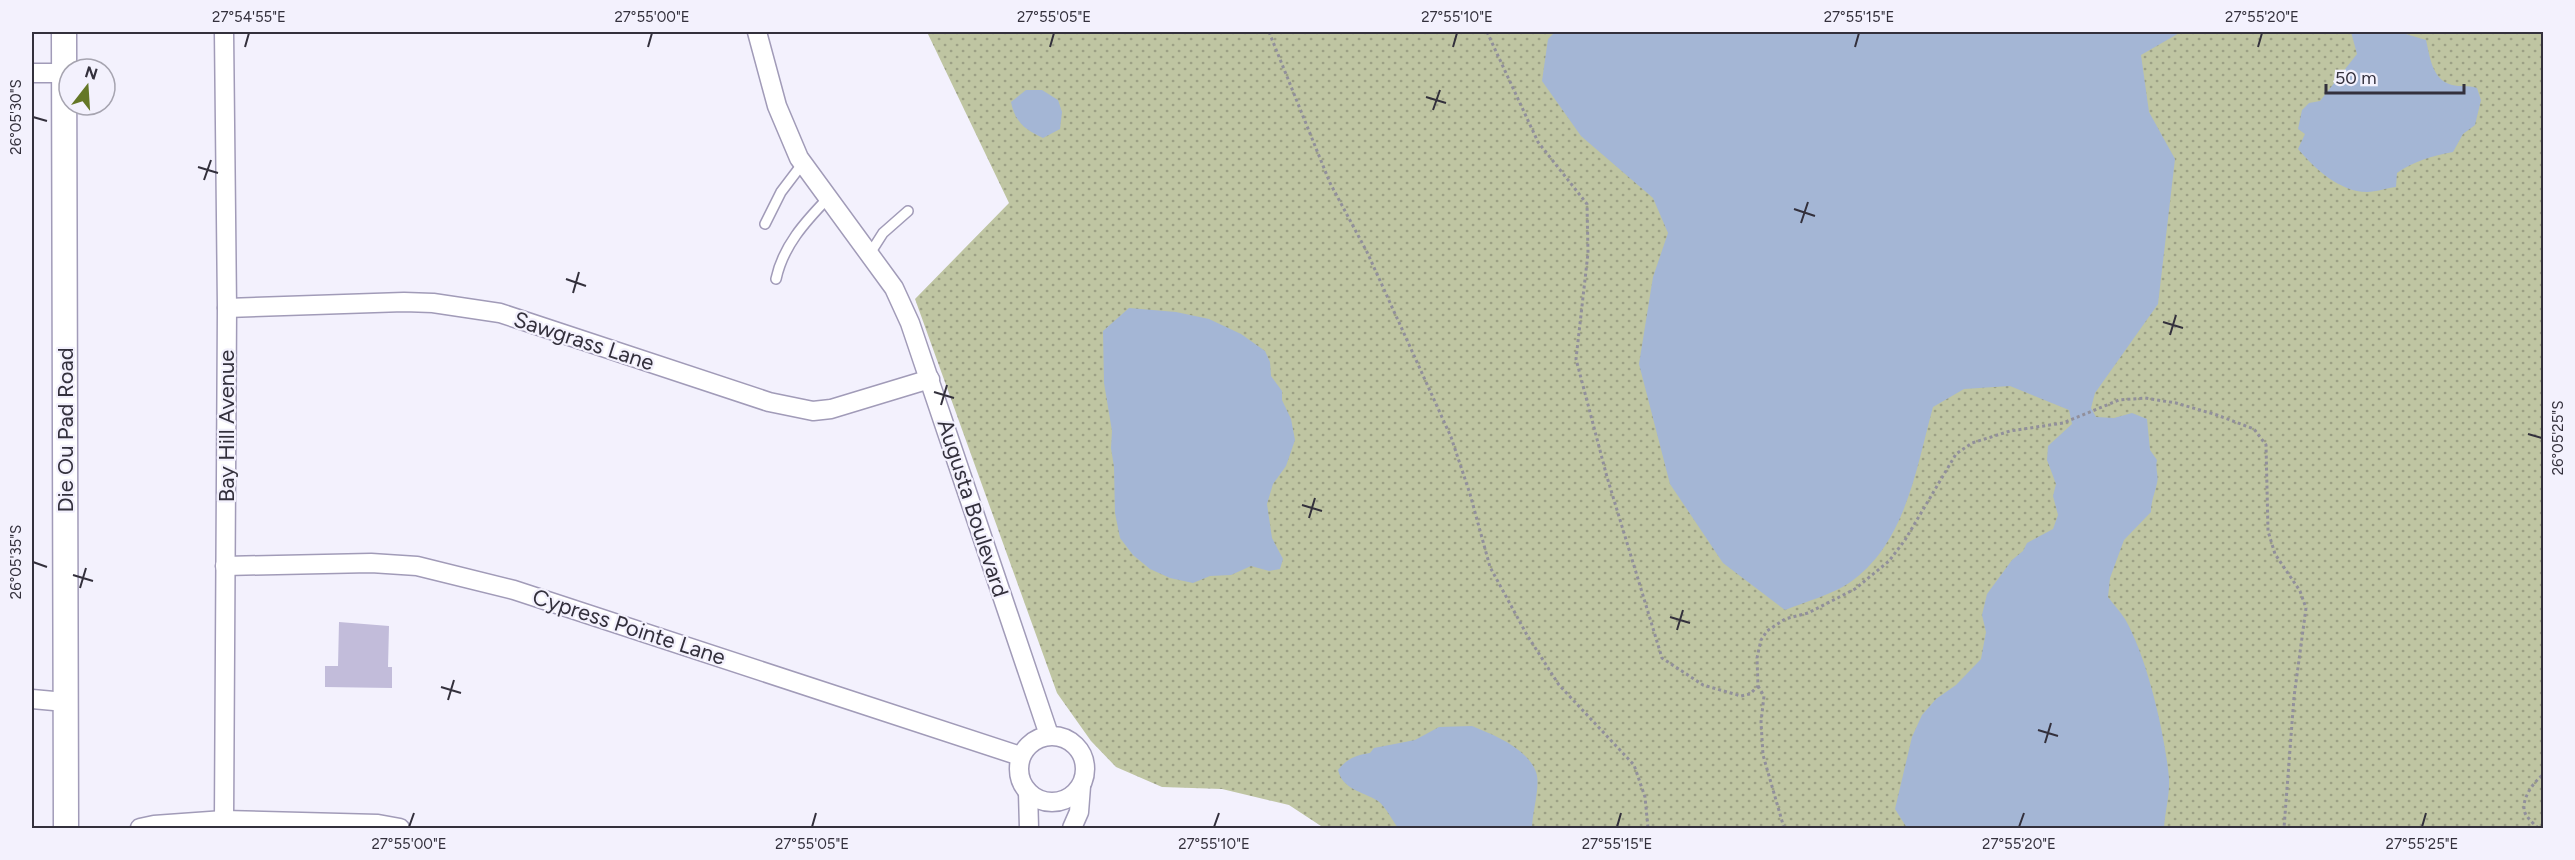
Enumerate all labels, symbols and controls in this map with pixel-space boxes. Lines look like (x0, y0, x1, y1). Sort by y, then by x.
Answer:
text: 27°54'55"E (212, 8, 286, 26)
text: 27°55'00"E (614, 8, 690, 26)
text: 27°55'05"E (1017, 8, 1091, 26)
text: 27°55'10"E (1421, 8, 1493, 26)
text: 27°55'15"E (1824, 8, 1894, 26)
text: 27°55'20"E (2225, 8, 2299, 26)
north arrow (57, 57, 117, 117)
scale bar (2326, 57, 2464, 95)
text: N (83, 62, 100, 84)
text: 50 m (2335, 67, 2377, 89)
text: 26°05'30"S (7, 79, 25, 155)
street label: Sawgrass Lane (510, 306, 658, 376)
street label: Die Ou Pad Road (52, 347, 79, 513)
street label: Bay Hill Avenue (213, 350, 240, 502)
text: 26°05'25"S (2549, 401, 2567, 475)
street label: Augusta Boulevard (932, 416, 1014, 600)
text: 26°05'35"S (7, 525, 25, 599)
street label: Cypress Pointe Lane (529, 583, 729, 671)
text: 27°55'00"E (371, 835, 447, 853)
text: 27°55'05"E (775, 835, 849, 853)
text: 27°55'10"E (1178, 835, 1250, 853)
text: 27°55'15"E (1582, 835, 1652, 853)
text: 27°55'20"E (1982, 835, 2056, 853)
text: 27°55'25"E (2386, 835, 2458, 853)

